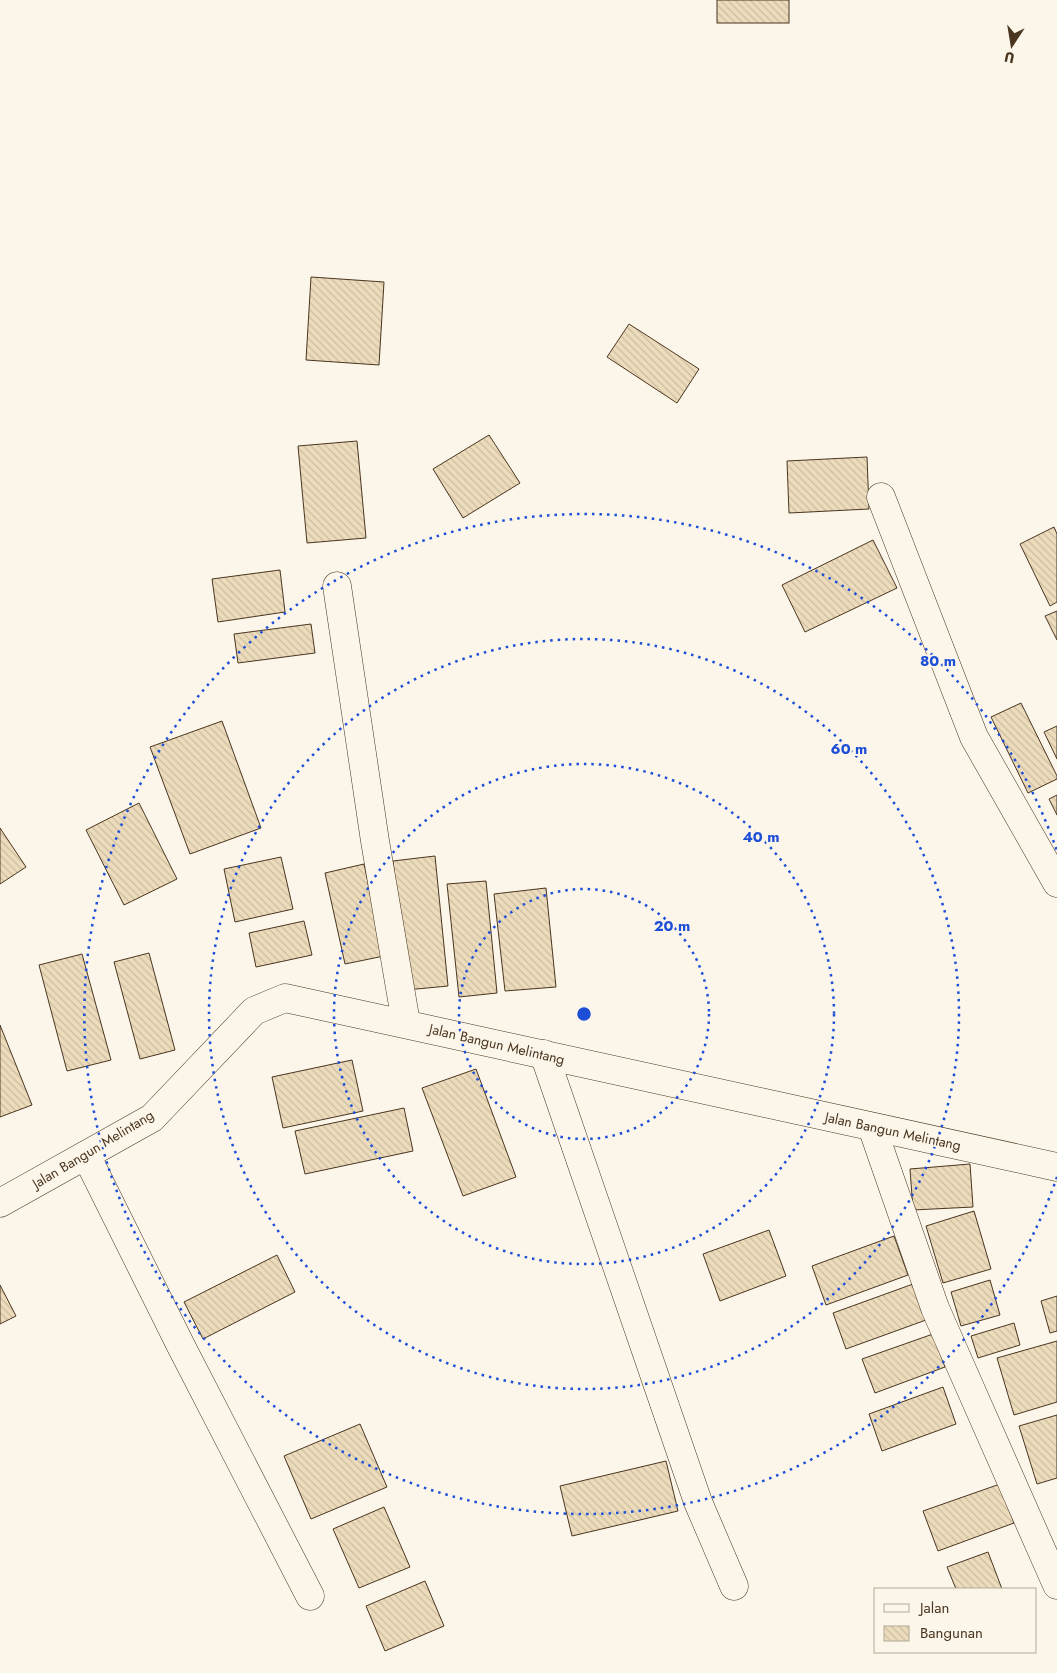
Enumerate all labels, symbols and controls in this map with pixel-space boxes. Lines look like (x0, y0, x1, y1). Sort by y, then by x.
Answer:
north arrow (987, 20, 1037, 70)
text: U (1002, 47, 1016, 69)
text: 80 m (920, 650, 956, 672)
text: 60 m (831, 738, 867, 760)
text: 40 m (742, 826, 780, 848)
text: 20 m (654, 915, 690, 937)
centre of rings (575, 1005, 593, 1023)
street label: Jalan Bangun Melintang (425, 1018, 567, 1069)
street label: Jalan Bangun Melintang (27, 1105, 158, 1194)
street label: Jalan Bangun Melintang (821, 1106, 963, 1155)
legend (874, 1588, 1037, 1653)
text: Jalan (918, 1597, 949, 1619)
text: Bangunan (920, 1622, 983, 1644)

